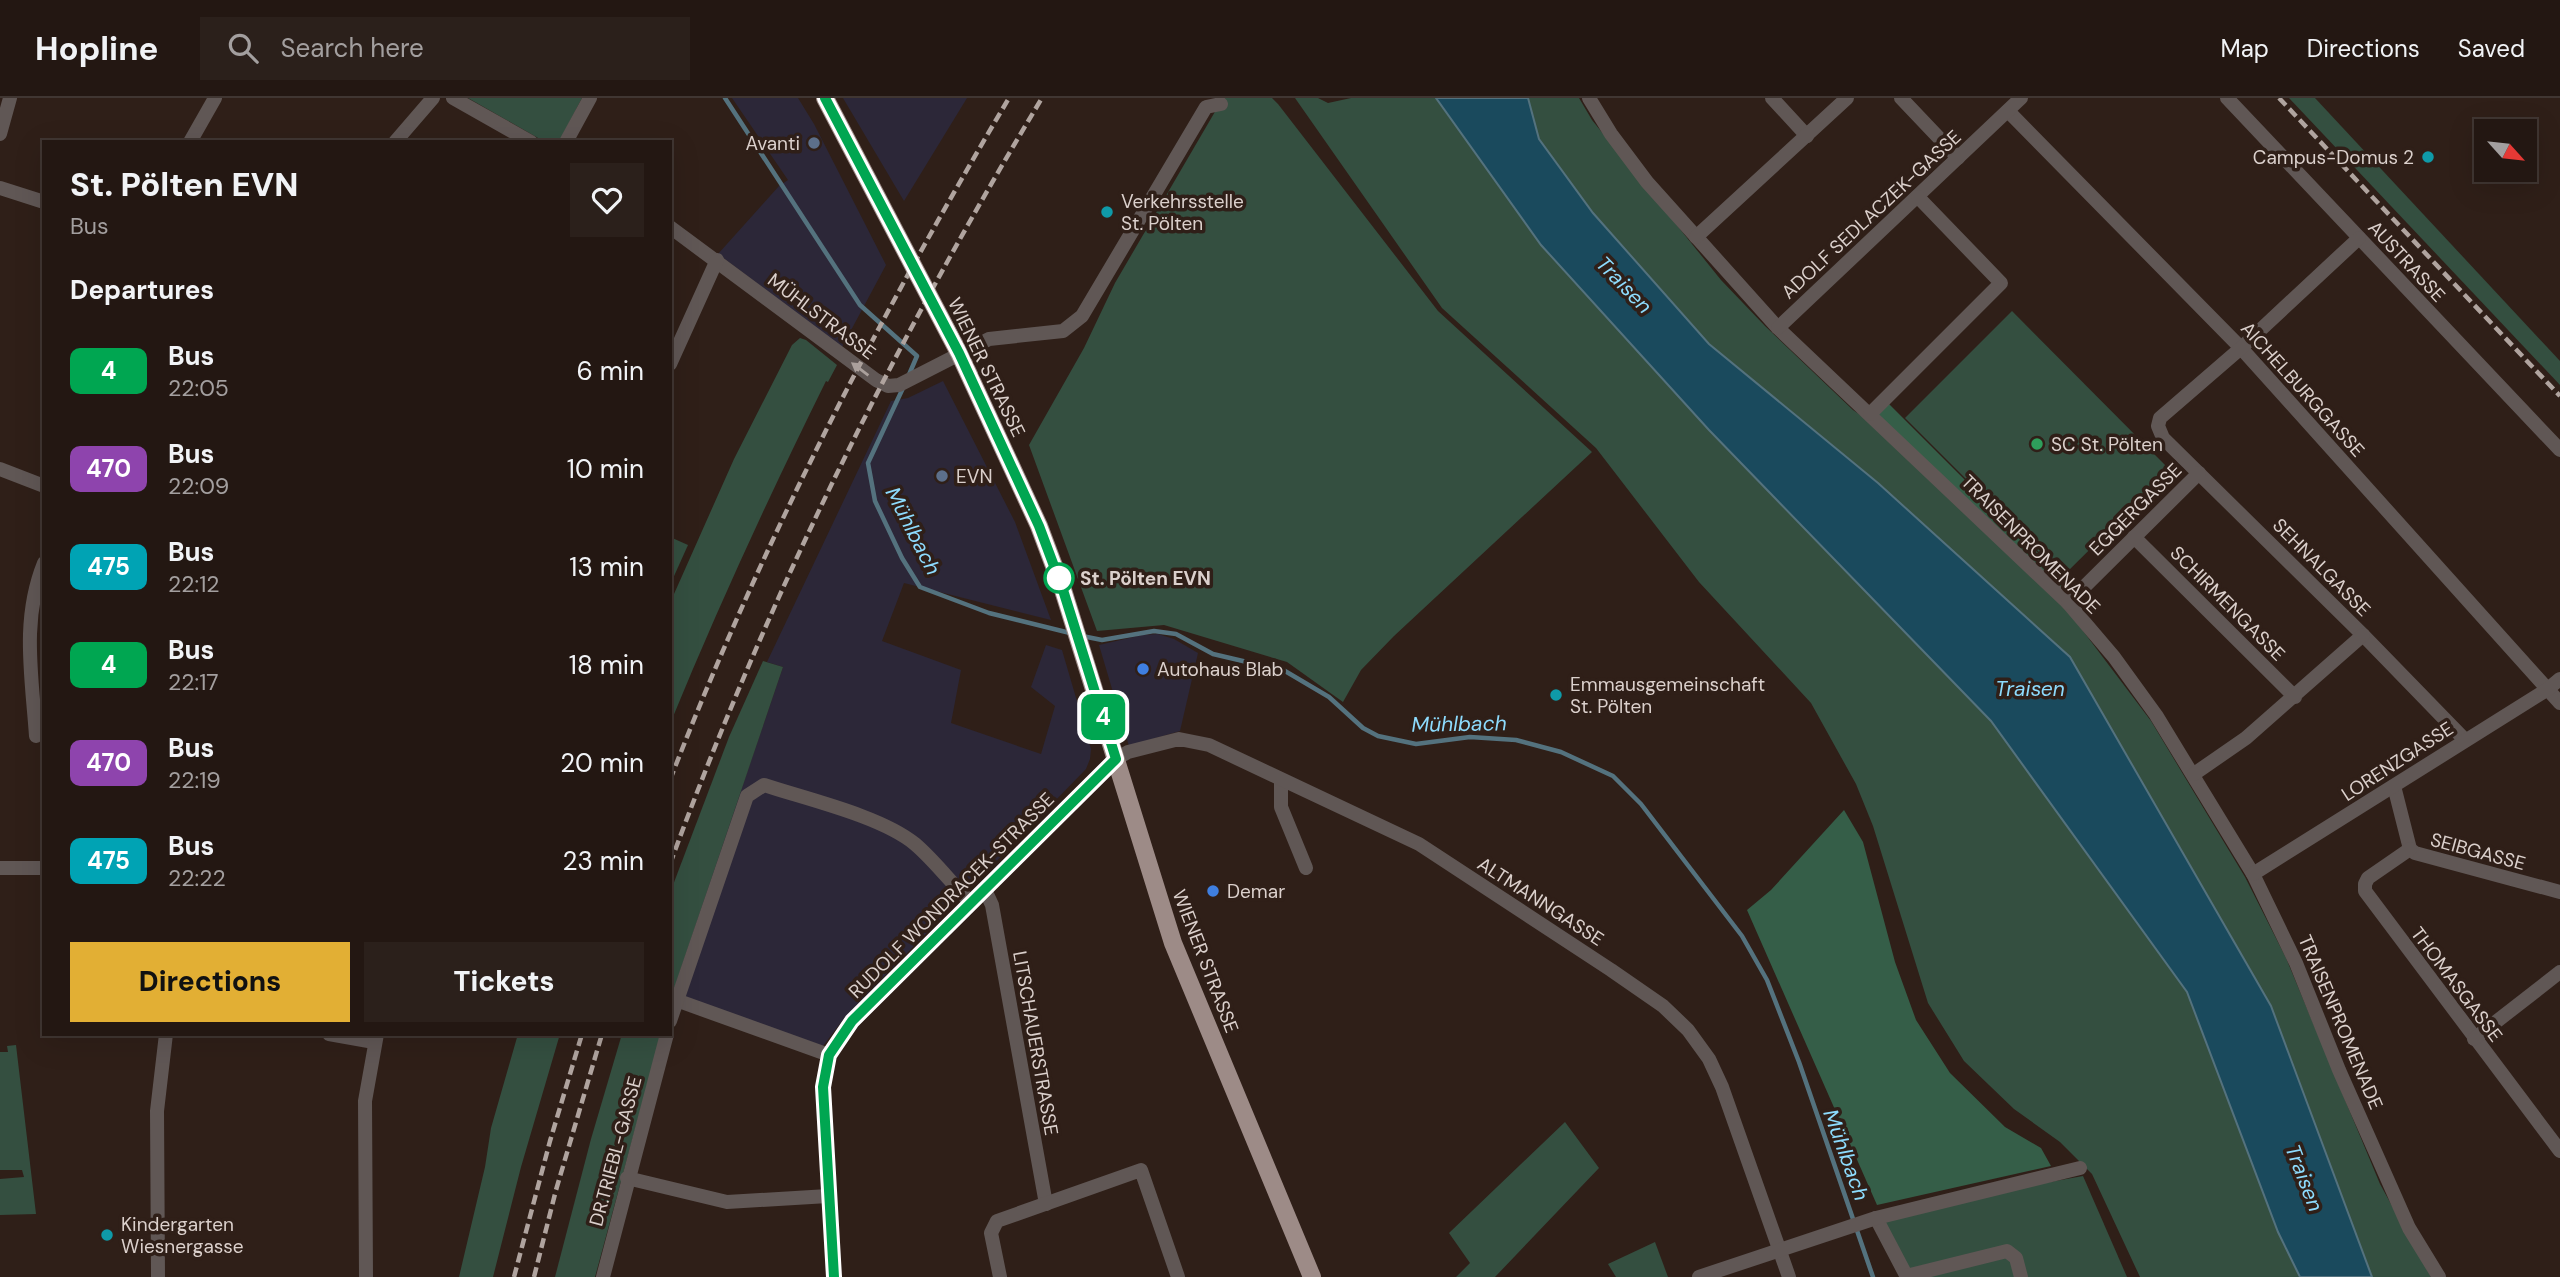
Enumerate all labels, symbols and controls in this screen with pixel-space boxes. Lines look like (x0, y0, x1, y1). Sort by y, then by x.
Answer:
search box (200, 17, 690, 80)
text: Hopline (35, 27, 158, 70)
icon: search (224, 29, 262, 67)
text: Search here (280, 31, 424, 65)
text: Map (2221, 33, 2269, 64)
text: Directions (2307, 33, 2420, 64)
text: Saved (2458, 33, 2525, 64)
north arrow (2474, 119, 2538, 182)
map controls (2474, 119, 2537, 182)
street label: ADOLF SEDLACZEK-GASSE (1776, 124, 1967, 304)
place label: Avanti (746, 131, 800, 156)
marker: Avanti (806, 135, 822, 151)
place label: Campus-Domus 2 (2253, 145, 2414, 170)
marker: Campus-Domus 2 (2420, 149, 2436, 165)
text: St. Pölten EVN (70, 163, 298, 206)
button: heart (570, 163, 644, 237)
place label: Verkehrsstelle St. Pölten (1121, 189, 1244, 236)
marker: Verkehrsstelle St. Pölten (1099, 204, 1115, 220)
text: Bus (70, 211, 109, 241)
street label: AUSTRASSE (2363, 215, 2451, 307)
water label: Traisen (1590, 250, 1658, 320)
street label: MÜHLSTRASSE (763, 268, 881, 365)
text: Departures (70, 273, 214, 307)
street label: WIENER STRASSE (942, 294, 1031, 441)
street label: AICHELBURGGASSE (2235, 316, 2370, 462)
text: Bus (168, 339, 214, 373)
text: 6 min (576, 354, 644, 388)
text: 4 (101, 355, 116, 386)
one-way arrow (851, 362, 869, 376)
text: 22:05 (168, 373, 229, 403)
place label: SC St. Pölten (2051, 432, 2163, 457)
marker: SC St. Pölten (2029, 436, 2045, 452)
text: Bus (168, 437, 214, 471)
text: 10 min (567, 452, 644, 486)
text: 470 (86, 453, 131, 484)
street label: EGGERGASSE (2084, 458, 2187, 561)
place label: EVN (956, 464, 993, 489)
marker: EVN (934, 468, 950, 484)
street label: TRAISENPROMENADE (1956, 469, 2106, 619)
text: 22:09 (168, 471, 229, 501)
water label: Mühlbach (879, 482, 947, 580)
street label: SEHNALGASSE (2267, 513, 2376, 622)
text: Bus (168, 535, 214, 569)
street label: SCHIRMENGASSE (2165, 540, 2291, 666)
text: 13 min (569, 550, 644, 584)
text: 475 (87, 551, 130, 582)
marker: St. Pölten EVN (1044, 563, 1074, 593)
place label: St. Pölten EVN (1080, 566, 1211, 591)
text: 22:12 (168, 569, 220, 599)
text: Bus (168, 633, 214, 667)
text: 18 min (569, 648, 644, 682)
text: 4 (101, 649, 116, 680)
place label: Autohaus Blab (1157, 657, 1283, 682)
marker: Autohaus Blab (1135, 661, 1151, 677)
text: 22:17 (168, 667, 219, 697)
place label: Emmausgemeinschaft St. Pölten (1570, 672, 1765, 719)
water label: Traisen (1995, 675, 2065, 703)
marker: Emmausgemeinschaft St. Pölten (1548, 687, 1564, 703)
line badge: 4 (1080, 694, 1126, 740)
text: 4 (1095, 701, 1111, 732)
water label: Mühlbach (1411, 709, 1507, 739)
street label: LORENZGASSE (2337, 716, 2458, 807)
text: Bus (168, 731, 214, 765)
text: 20 min (560, 746, 644, 780)
text: 470 (86, 747, 131, 778)
text: 22:19 (168, 765, 221, 795)
street label: RUDOLF WONDRACEK-STRASSE (843, 787, 1060, 1004)
street label: SEIBGASSE (2428, 827, 2528, 876)
text: Bus (168, 829, 214, 863)
text: 23 min (562, 844, 644, 878)
text: 475 (87, 845, 130, 876)
street label: ALTMANNGASSE (1473, 851, 1609, 952)
text: 22:22 (168, 863, 226, 893)
place label: Demar (1227, 879, 1285, 904)
marker: Demar (1205, 883, 1221, 899)
street label: WIENER STRASSE (1167, 886, 1244, 1037)
street label: THOMASGASSE (2405, 922, 2508, 1047)
street label: TRAISENPROMENADE (2292, 931, 2389, 1113)
button: Directions (70, 942, 350, 1022)
button: Tickets (364, 942, 644, 1022)
street label: LITSCHAUERSTRASSE (1007, 949, 1064, 1137)
street label: DR.TRIEBL-GASSE (583, 1074, 647, 1229)
water label: Mühlbach (1817, 1105, 1875, 1205)
water label: Traisen (2278, 1140, 2330, 1216)
place label: Kindergarten Wiesnergasse (121, 1212, 244, 1259)
marker: Kindergarten Wiesnergasse (99, 1227, 115, 1243)

